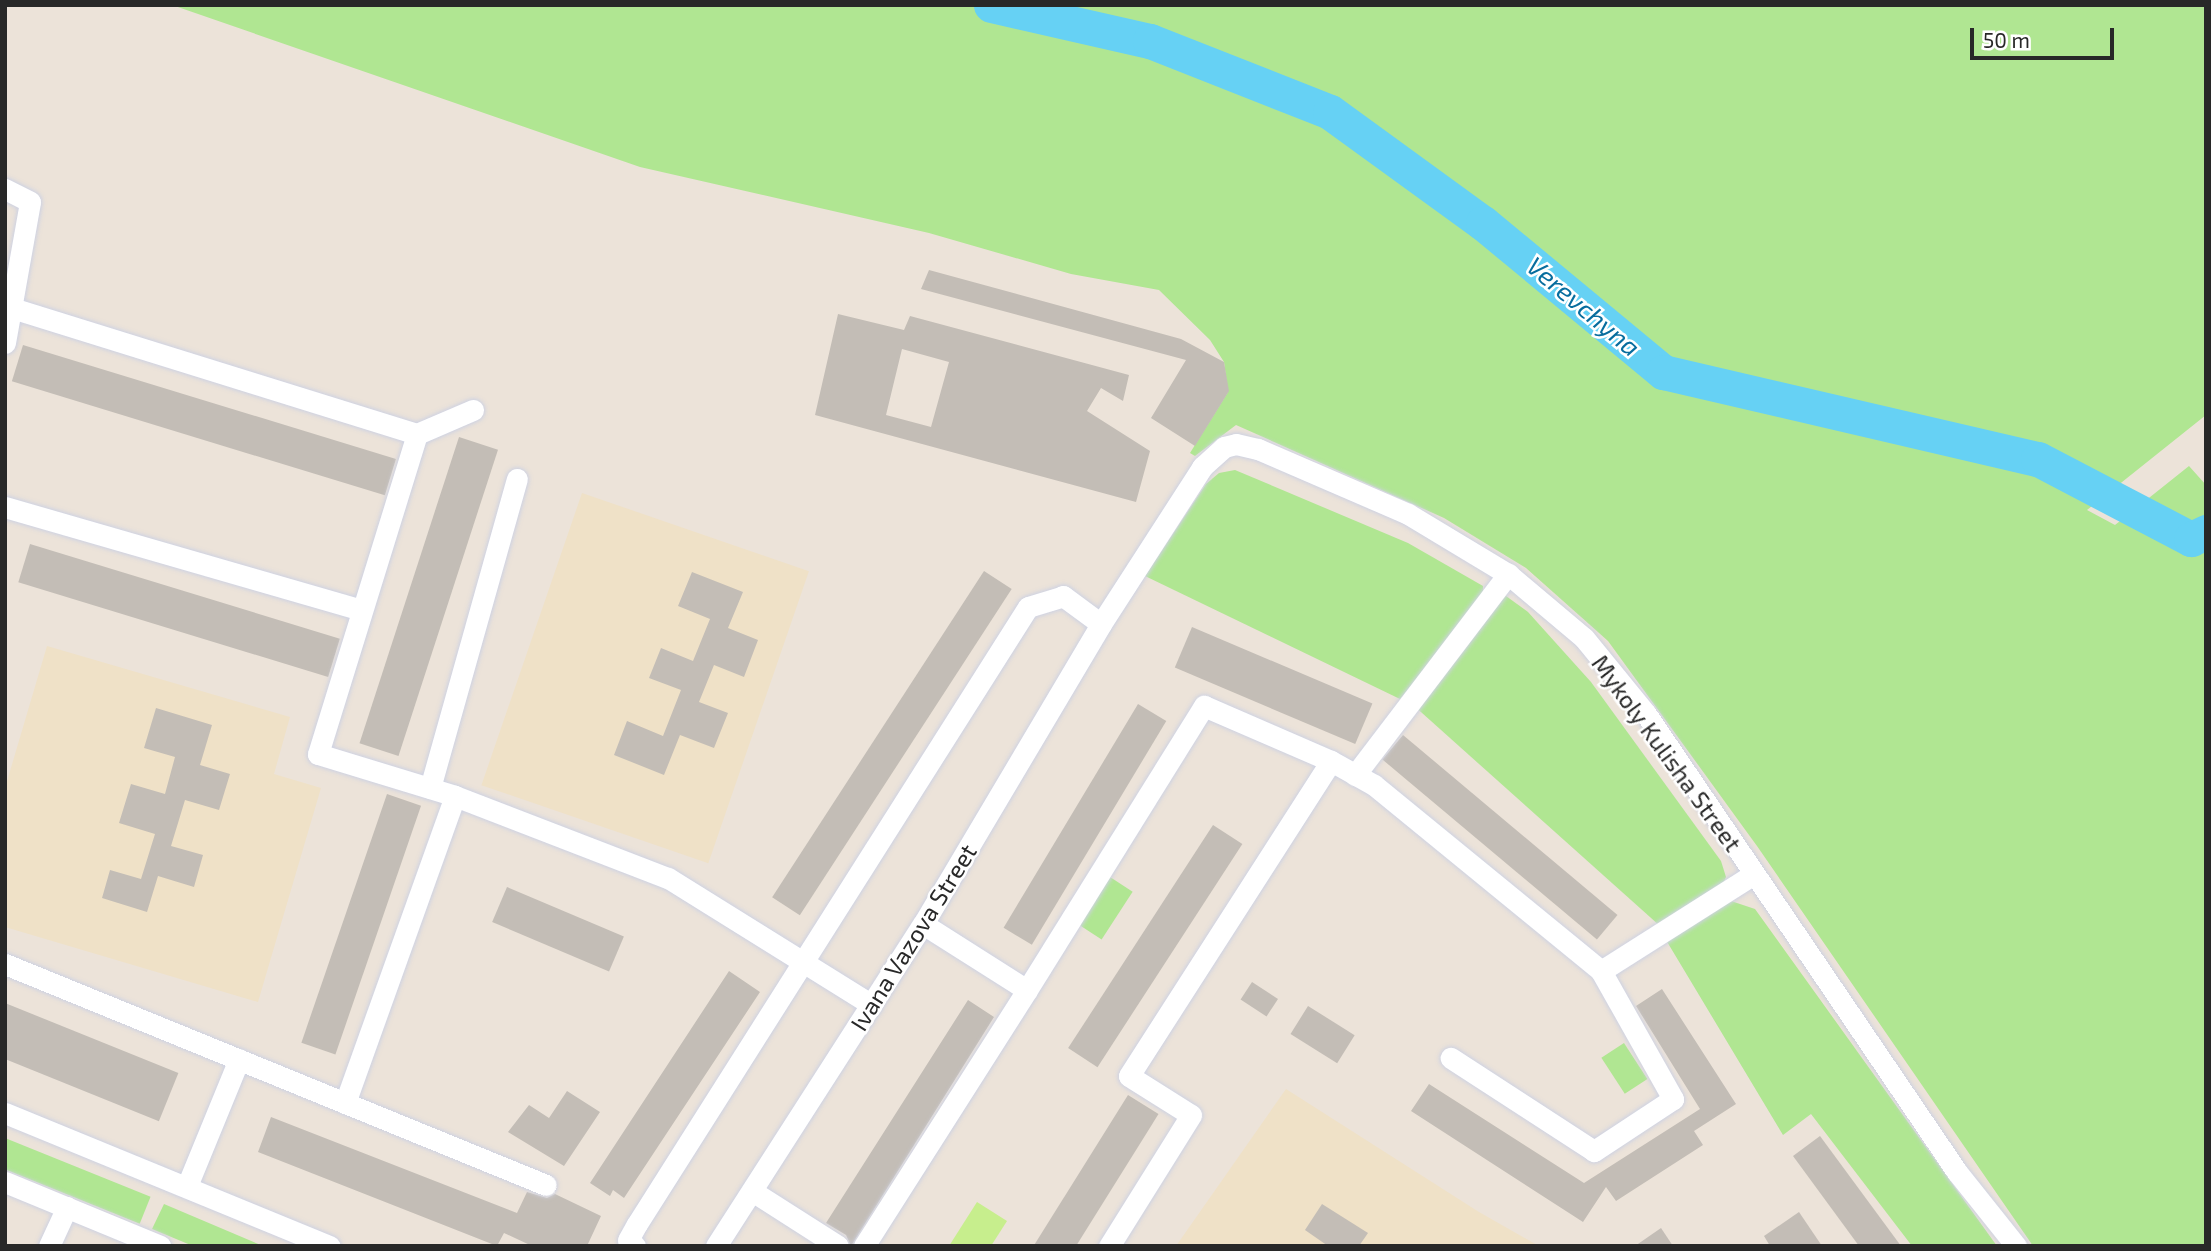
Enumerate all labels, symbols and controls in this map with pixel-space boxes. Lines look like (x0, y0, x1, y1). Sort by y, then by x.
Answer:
scale bar (1973, 14, 2116, 58)
text: 50 m (1983, 27, 2030, 52)
water label: Verevchyna (1521, 250, 1647, 362)
street label: Mykoly Kulisha Street (1586, 649, 1748, 857)
street label: Ivana Vazova Street (844, 838, 982, 1036)

